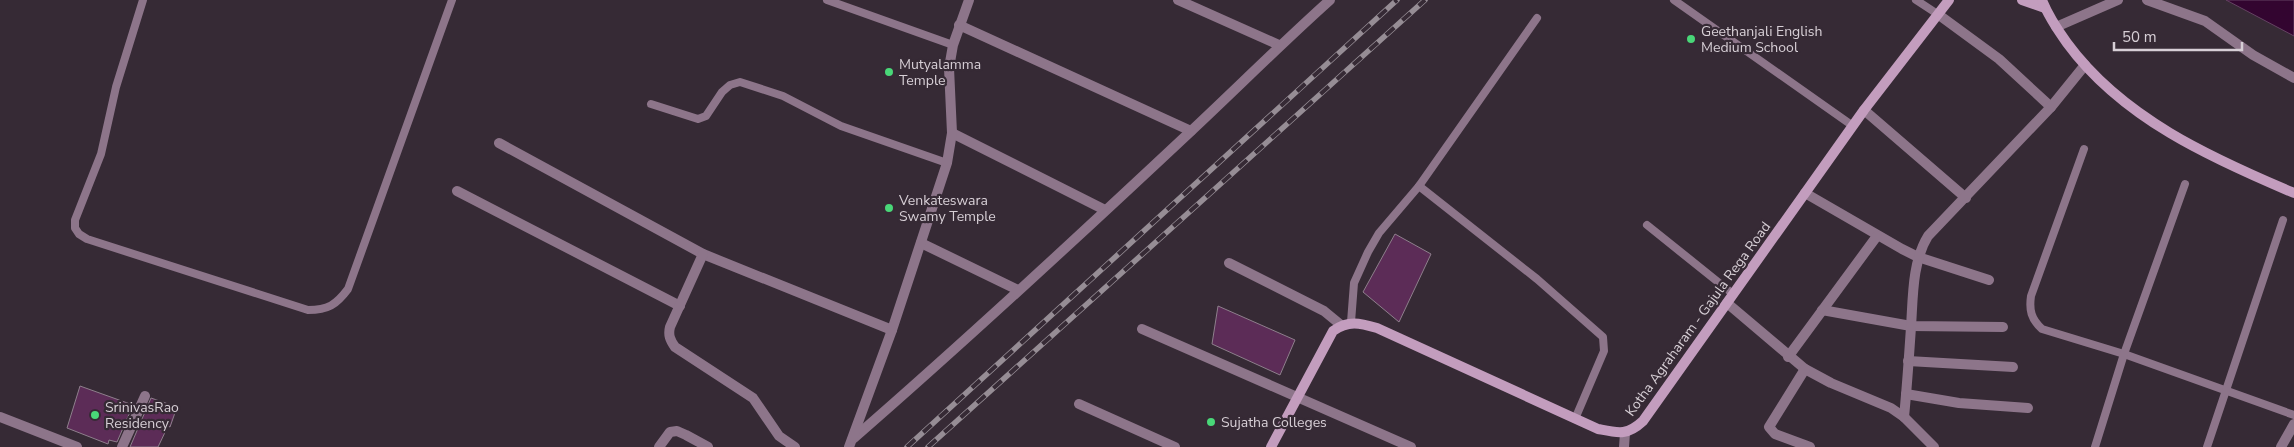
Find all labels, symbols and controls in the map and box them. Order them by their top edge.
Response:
scale bar [2114,20,2242,52]
place label: Geethanjali English Medium School [1701,22,1822,57]
text: 50 m [2122,27,2157,47]
marker: Geethanjali English Medium School [1685,33,1697,45]
place label: Mutyalamma Temple [899,55,981,90]
marker: Mutyalamma Temple [883,66,895,78]
place label: Venkateswara Swamy Temple [898,191,996,226]
marker: Venkateswara Swamy Temple [883,202,895,214]
street label: Kotha Agraharam - Gajula Rega Road [1621,218,1775,420]
place label: SrinivasRao Residency [105,398,179,433]
marker: SrinivasRao Residency [89,409,101,421]
place label: Sujatha Colleges [1221,413,1327,432]
marker: Sujatha Colleges [1205,416,1217,428]

